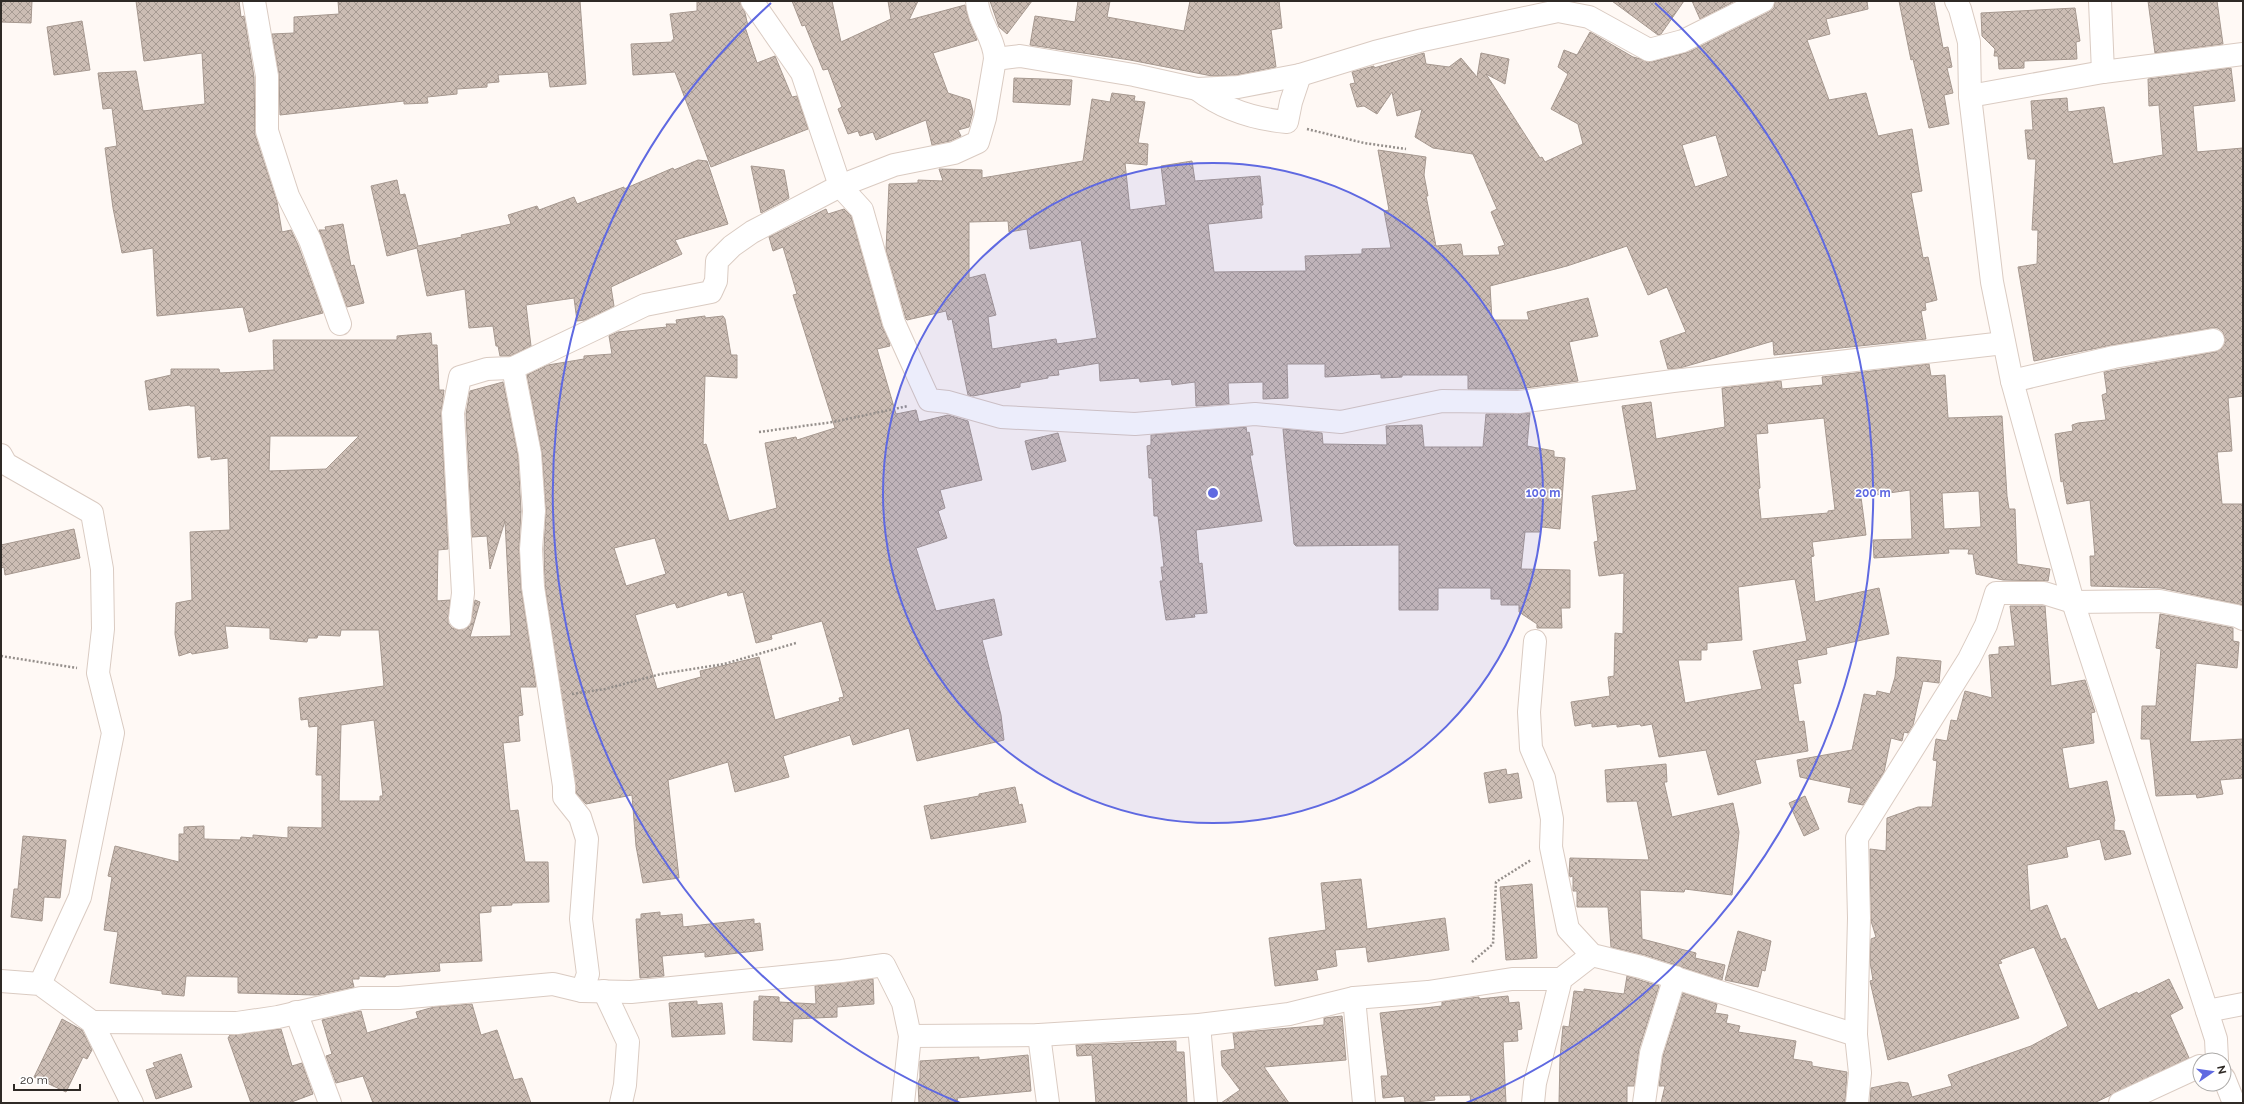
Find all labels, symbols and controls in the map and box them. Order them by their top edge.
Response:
centre of rings [1206,486,1220,500]
text: 100 m [1526,486,1560,500]
text: 200 m [1855,486,1891,500]
north arrow [2192,1052,2232,1092]
text: N [2214,1064,2229,1075]
scale bar [14,1066,80,1092]
text: 20 m [20,1073,48,1087]

